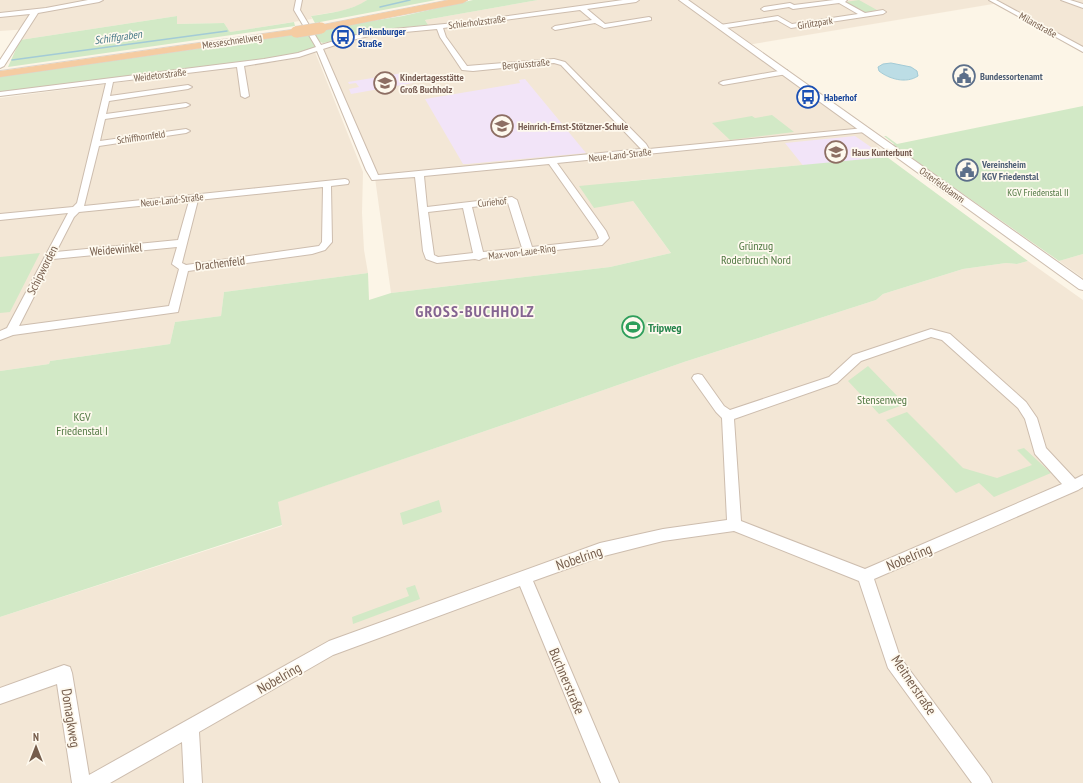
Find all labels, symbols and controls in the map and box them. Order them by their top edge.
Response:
street label: Milanstraße [1017,9,1059,41]
street label: Schierholzstraße [448,12,506,32]
street label: Girlitzpark [796,14,834,32]
bus stop icon: Pinkenburger Straße [330,24,356,50]
place label: Pinkenburger Straße [358,25,406,50]
water label: Schiffgraben [93,27,144,47]
street label: Messeschnellweg [201,30,263,52]
street label: Bergiusstraße [502,55,550,73]
public building icon: Bundessortenamt [951,63,977,89]
street label: Weidetorstraße [133,65,187,85]
school or university icon: Kindertagesstätte Groß Buchholz [372,70,398,96]
place label: Bundessortenamt [980,70,1043,83]
place label: Kindertagesstätte Groß Buchholz [400,71,464,96]
bus stop icon: Haberhof [795,84,821,110]
place label: Haberhof [824,91,858,104]
school or university icon: Heinrich-Ernst-Stötzner-Schule [489,113,515,139]
place label: Heinrich-Ernst-Stötzner-Schule [518,120,628,133]
street label: Schiffhornfeld [116,127,166,147]
school or university icon: Haus Kunterbunt [823,139,849,165]
street label: Neue-Land-Straße [588,145,652,165]
place label: Haus Kunterbunt [852,146,912,159]
public building icon: Vereinsheim KGV Friedenstal [954,157,980,183]
place label: Vereinsheim KGV Friedenstal [981,158,1039,183]
street label: Osterfelddamm [917,164,967,206]
park label: KGV Friedenstal II [1007,186,1069,199]
street label: Neue-Land-Straße [140,190,204,210]
street label: Curiehof [477,194,508,210]
park label: Grünzug Roderbruch Nord [721,238,791,267]
street label: Weidewinkel [89,239,143,259]
street label: Max-von-Laue-Ring [488,241,556,263]
street label: Schipworden [23,243,61,297]
street label: Drachenfeld [194,253,246,273]
district label: GROSS-BUCHHOLZ [415,301,535,321]
sports icon: Tripweg [620,314,646,340]
place label: Tripweg [648,320,682,335]
park label: Stensenweg [857,392,907,407]
park label: KGV Friedenstal I [56,409,108,438]
street label: Nobelring [883,539,935,575]
street label: Nobelring [553,542,605,574]
street label: Buchnerstraße [545,645,589,717]
street label: Meitnerstraße [888,652,941,718]
street label: Nobelring [254,658,304,698]
street label: Domagkweg [57,687,85,749]
north arrow [16,727,56,767]
text: N [33,730,39,744]

